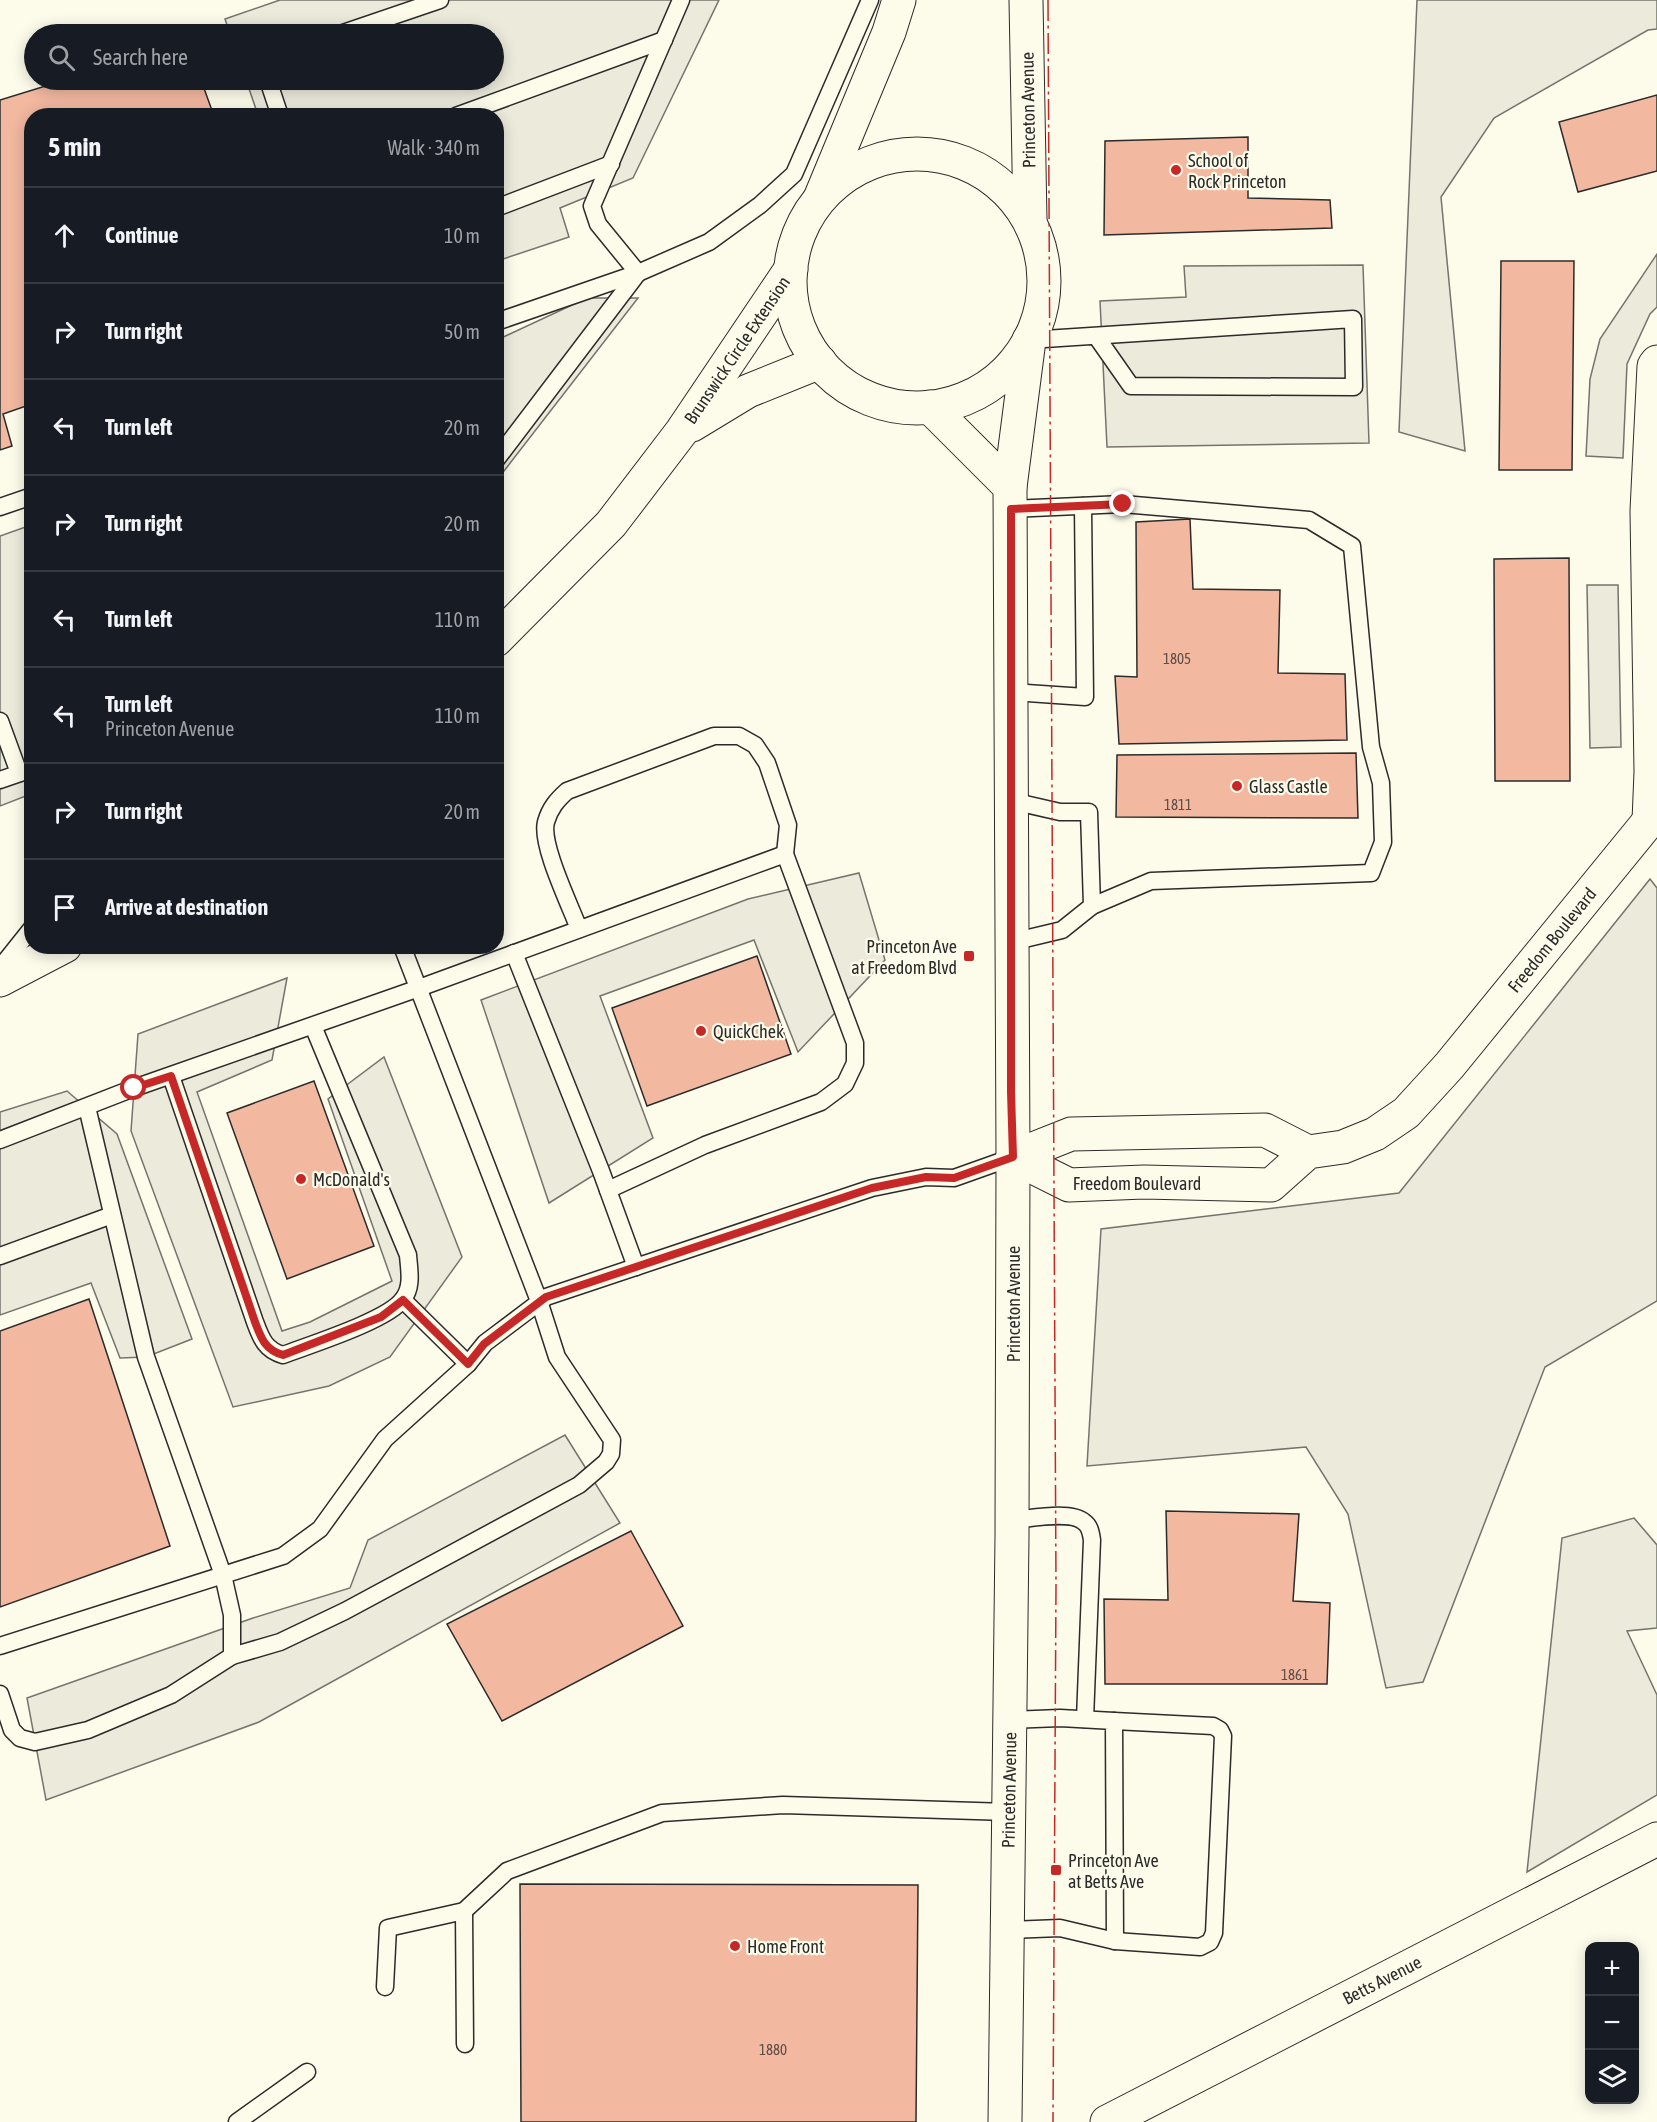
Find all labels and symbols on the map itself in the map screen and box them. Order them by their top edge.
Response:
street label: Princeton Avenue [1016,52,1040,168]
place label: School of Rock Princeton [1188,150,1287,192]
marker: School of Rock Princeton [1169,163,1183,177]
street label: Brunswick Circle Extension [680,272,794,428]
route end [1109,490,1135,516]
house number: 1805 [1163,650,1191,667]
place label: Glass Castle [1249,776,1328,797]
marker: Glass Castle [1230,779,1244,793]
house number: 1811 [1164,796,1192,813]
street label: Freedom Boulevard [1503,883,1601,997]
place label: Princeton Ave at Freedom Blvd [851,936,957,978]
marker: Princeton Ave at Freedom Blvd [962,949,976,963]
place label: QuickChek [713,1021,784,1042]
marker: QuickChek [694,1024,708,1038]
route start [120,1074,146,1100]
place label: McDonald's [313,1169,390,1190]
marker: McDonald's [294,1172,308,1186]
street label: Freedom Boulevard [1073,1173,1201,1194]
street label: Princeton Avenue [1003,1246,1024,1362]
house number: 1861 [1281,1666,1309,1683]
street label: Princeton Avenue [997,1732,1021,1848]
place label: Princeton Ave at Betts Ave [1068,1850,1159,1892]
marker: Princeton Ave at Betts Ave [1049,1863,1063,1877]
place label: Home Front [747,1936,824,1957]
marker: Home Front [728,1939,742,1953]
street label: Betts Avenue [1339,1951,1425,2009]
house number: 1880 [759,2041,787,2058]

